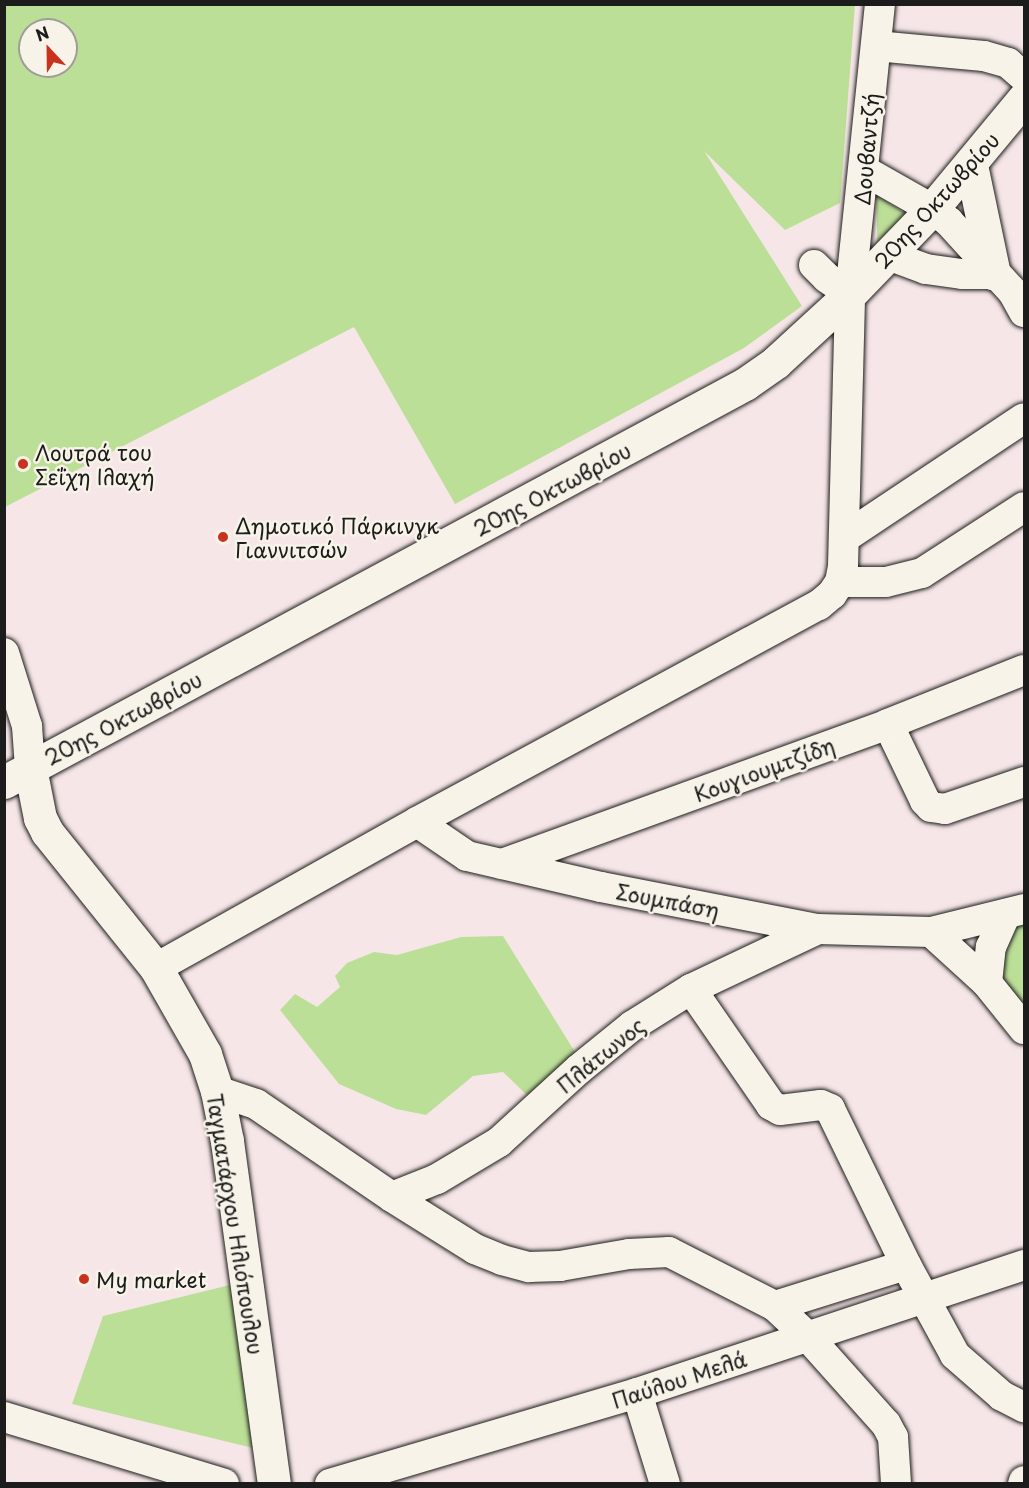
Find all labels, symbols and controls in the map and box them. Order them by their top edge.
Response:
north arrow [18,18,78,78]
text: N [32,20,52,47]
street label: Δουβαντζή [849,92,883,206]
street label: 20ης Οκτωβρίου [868,126,1004,274]
street label: 20ης Οκτωβρίου [469,437,635,541]
place label: Λουτρά του Σεΐχη Ιλαχή [35,439,156,489]
marker: Λουτρά του Σεΐχη Ιλαχή [16,457,30,471]
place label: Δημοτικό Πάρκινγκ Γιαννιτσών [235,512,440,562]
marker: Δημοτικό Πάρκινγκ Γιαννιτσών [216,530,230,544]
street label: 20ης Οκτωβρίου [40,666,206,770]
street label: Κουγιουμτζίδη [690,732,838,806]
street label: Σουμπάση [614,878,722,922]
street label: Πλάτωνος [551,1012,649,1098]
street label: Ταγματάρχου Ηλιόπουλου [203,1092,269,1356]
place label: My market [96,1266,208,1292]
marker: My market [77,1272,91,1286]
street label: Παύλου Μελά [608,1345,750,1413]

